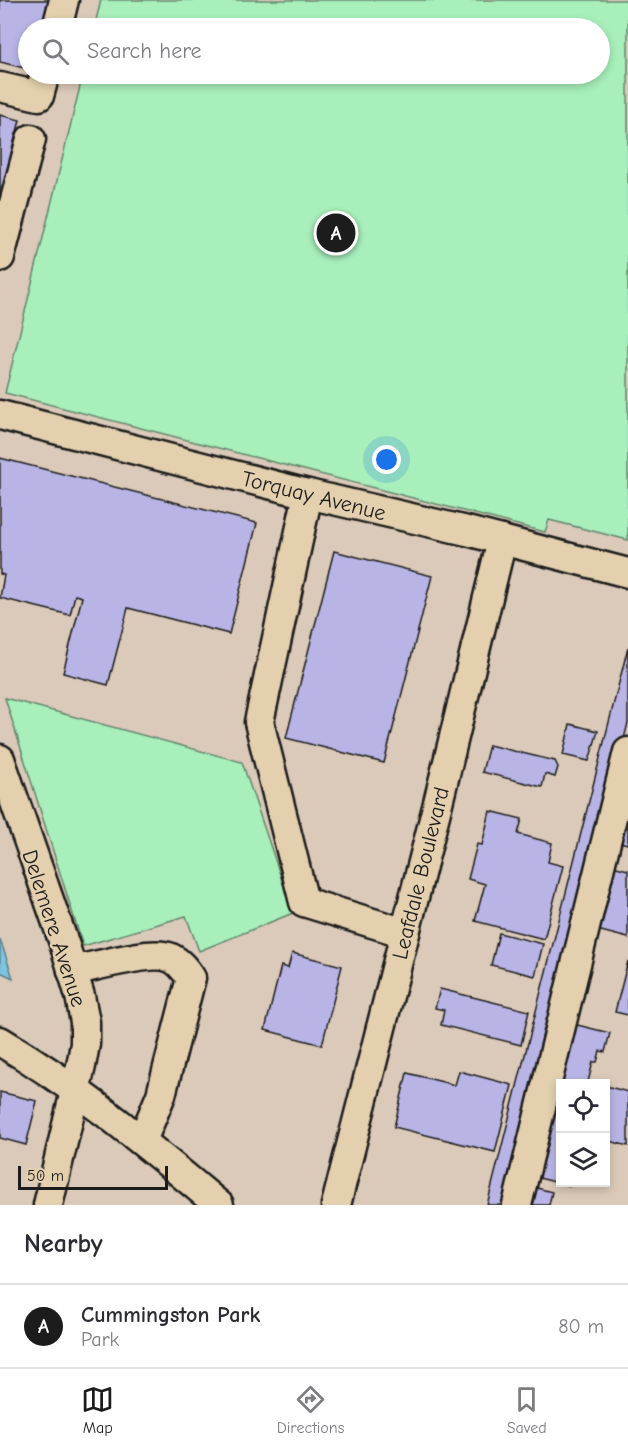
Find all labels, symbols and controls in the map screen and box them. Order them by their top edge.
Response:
search box [18,18,610,84]
icon: search [39,35,72,68]
text: Search here [87,38,202,64]
pin: A [316,210,356,256]
your location [372,445,401,474]
street label: Torquay Avenue [239,466,388,526]
street label: Leafdale Boulevard [387,784,455,962]
street label: Delemere Avenue [16,846,92,1010]
map controls [556,1079,610,1187]
button: locate [556,1079,610,1133]
button: layers [556,1133,610,1187]
scale bar [18,1163,168,1190]
text: 50 m [27,1167,64,1185]
text: Nearby [24,1229,103,1259]
text: Cummingston Park [81,1302,260,1328]
text: A [38,1315,49,1338]
text: 80 m [558,1315,604,1338]
text: Park [81,1328,119,1351]
tab: Map [81,1383,114,1437]
tab: Directions [277,1383,344,1437]
tab: Saved [507,1383,547,1437]

